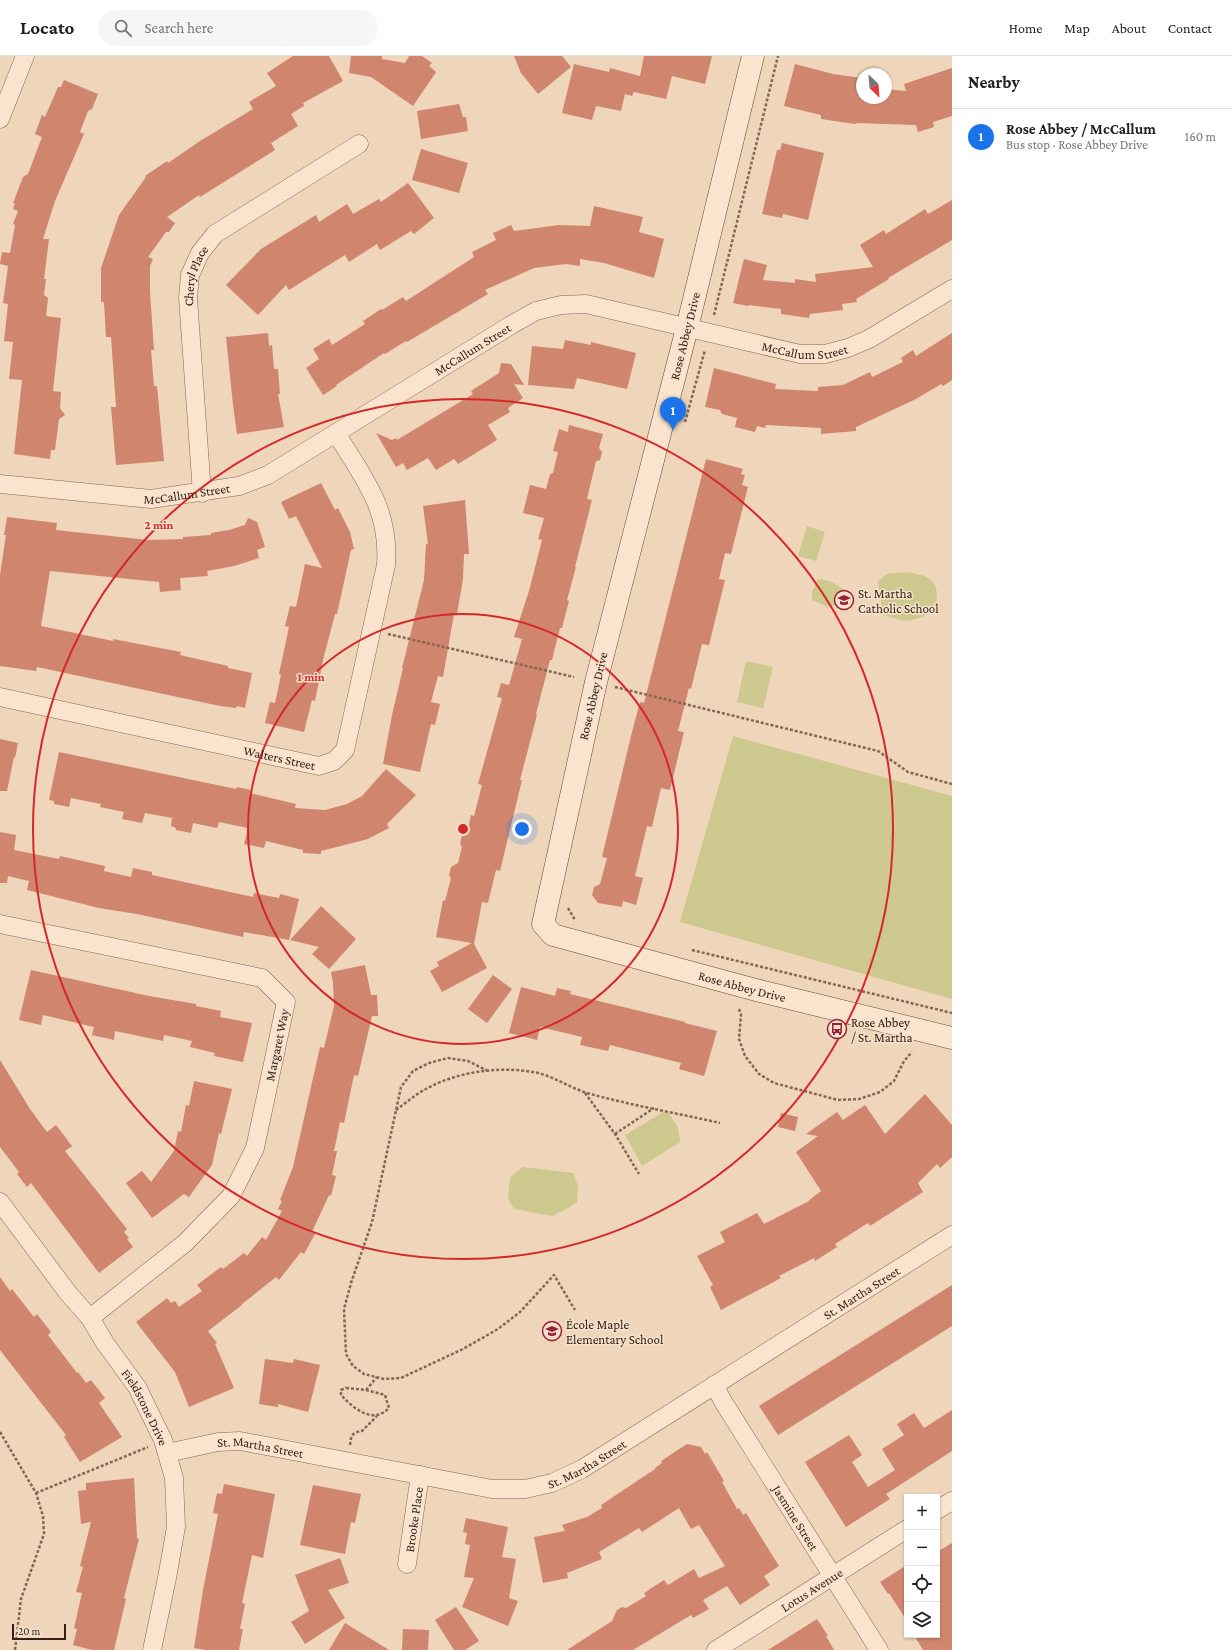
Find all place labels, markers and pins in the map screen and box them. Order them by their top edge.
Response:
pin: 1 [660,397,686,430]
place label: St. Martha Catholic School [858,586,939,616]
school or university icon: St. Martha Catholic School [833,589,855,611]
centre of rings [456,822,470,836]
place label: Rose Abbey / St. Martha [851,1015,913,1045]
bus stop icon: Rose Abbey / St. Martha [826,1018,848,1040]
place label: École Maple Elementary School [566,1317,664,1347]
school or university icon: École Maple Elementary School [541,1320,563,1342]

